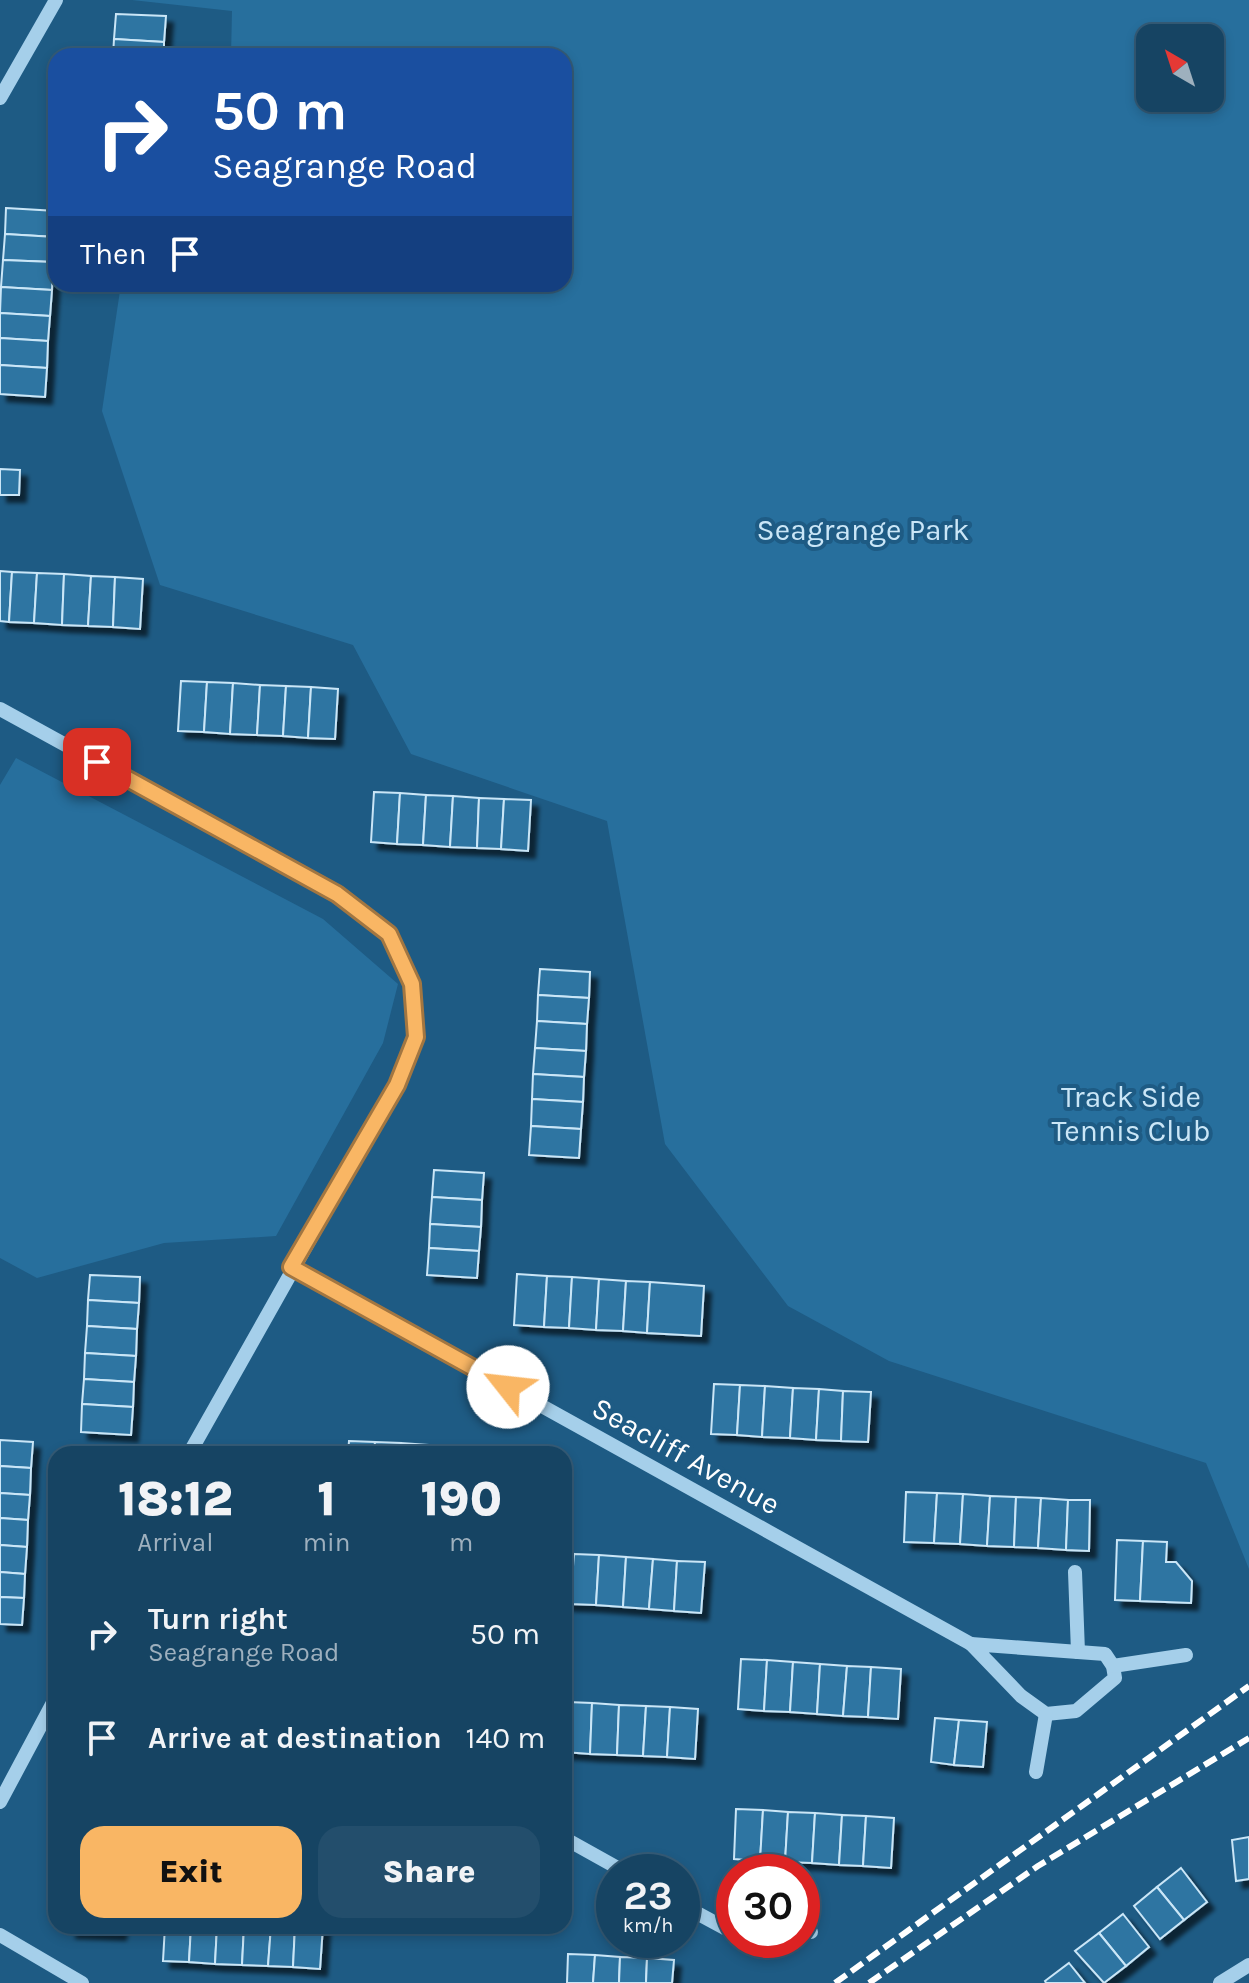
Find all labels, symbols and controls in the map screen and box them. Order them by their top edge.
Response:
north arrow [1136,24,1224,112]
map controls [1136,24,1224,112]
text: 50 m [212,78,347,143]
icon: right [80,80,184,184]
text: Seagrange Road [212,145,477,187]
icon: arrive [163,232,207,276]
text: Then [80,236,147,272]
park label: Seagrange Park [757,512,969,548]
pin [63,728,131,796]
icon: arrive [75,740,119,784]
park label: Track Side Tennis Club [1052,1079,1210,1149]
position arrow [466,1345,550,1429]
street label: Seacliff Avenue [586,1390,786,1522]
text: 18:12 [118,1471,233,1527]
text: 1 [317,1471,336,1527]
text: 190 [420,1471,502,1527]
text: Arrival [137,1527,213,1558]
text: min [303,1527,350,1558]
text: m [449,1527,473,1558]
text: Turn right [148,1601,288,1637]
icon: right [80,1612,124,1656]
text: 50 m [470,1616,540,1652]
text: Seagrange Road [148,1637,340,1668]
icon: arrive [80,1716,124,1760]
text: Arrive at destination [148,1720,442,1756]
text: 140 m [466,1720,545,1756]
button: Exit [80,1826,302,1918]
button: Share [318,1826,540,1918]
speed limit sign: 30 [716,1854,820,1958]
text: 23 [623,1872,673,1919]
text: km/h [623,1914,673,1937]

